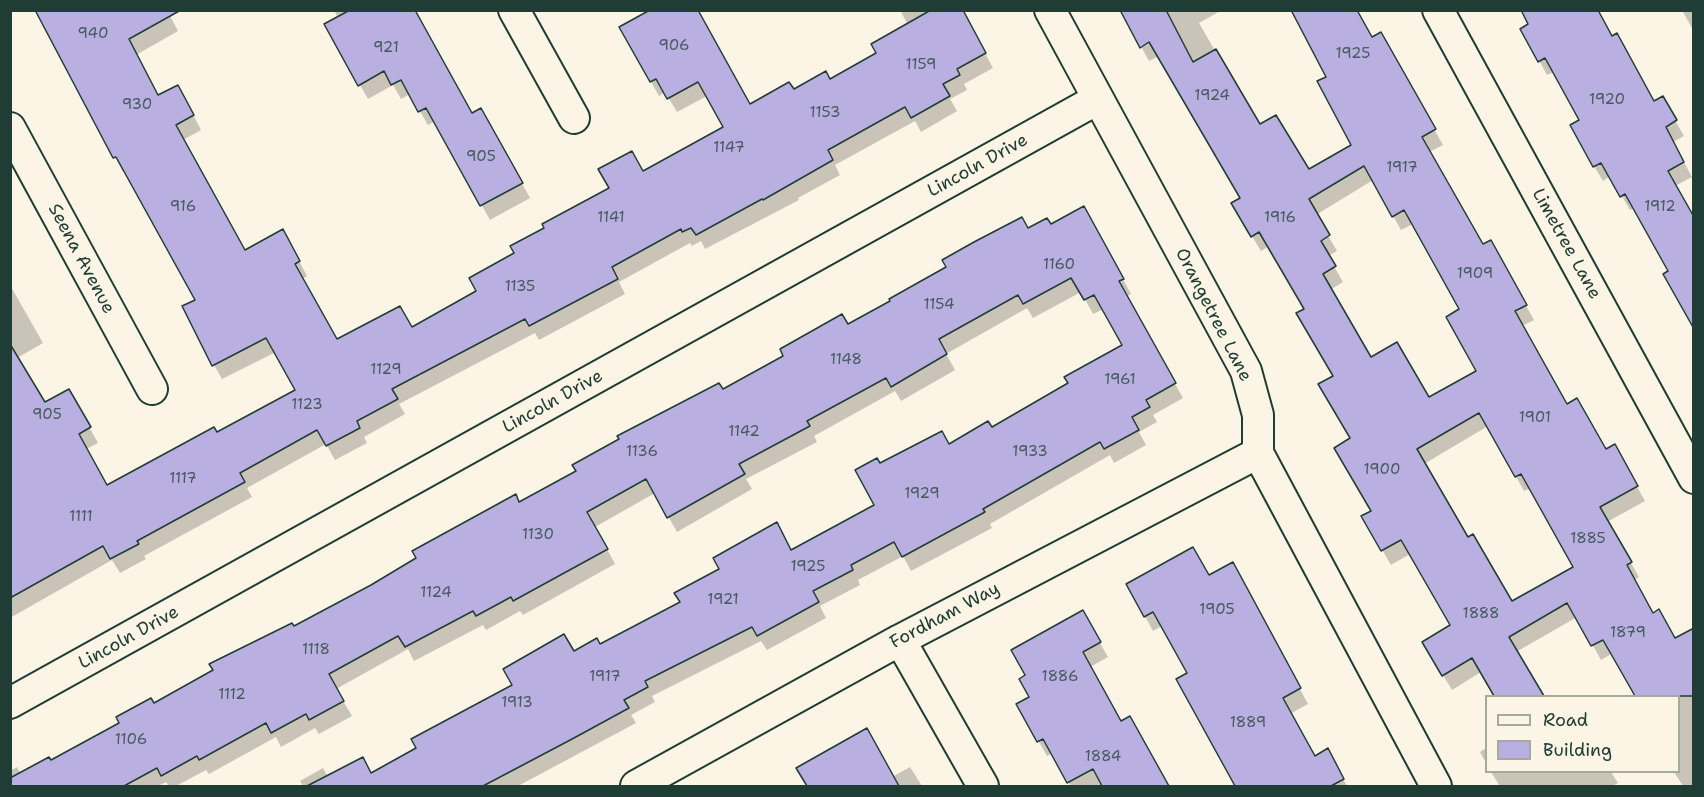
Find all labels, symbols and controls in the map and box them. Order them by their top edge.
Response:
house number: 940 [78,25,108,43]
house number: 906 [659,37,689,55]
house number: 921 [373,39,399,57]
house number: 1925 [1336,45,1370,63]
house number: 1159 [906,56,936,74]
house number: 1924 [1194,87,1230,105]
house number: 1920 [1589,91,1625,109]
house number: 930 [122,96,152,114]
house number: 1153 [810,104,840,122]
street label: Lincoln Drive [924,130,1032,202]
house number: 1147 [713,139,745,157]
house number: 905 [466,148,496,166]
house number: 1917 [1386,159,1418,177]
street label: Limetree Lane [1527,185,1605,303]
house number: 916 [170,198,196,216]
house number: 1912 [1644,198,1676,216]
street label: Seena Avenue [43,200,119,318]
house number: 1141 [597,209,625,227]
house number: 1916 [1264,209,1296,227]
street label: Orangetree Lane [1170,245,1256,385]
house number: 1160 [1043,256,1075,274]
house number: 1909 [1457,265,1493,283]
house number: 1135 [505,278,535,296]
house number: 1154 [923,296,955,314]
house number: 1148 [830,351,862,369]
house number: 1129 [370,361,402,379]
street label: Lincoln Drive [499,366,607,438]
house number: 1961 [1104,371,1136,389]
house number: 1123 [291,396,323,414]
house number: 905 [32,406,62,424]
house number: 1901 [1519,409,1551,427]
house number: 1142 [728,423,760,441]
house number: 1136 [626,443,658,461]
house number: 1933 [1012,443,1048,461]
house number: 1900 [1364,461,1400,479]
house number: 1117 [169,470,197,488]
house number: 1929 [904,485,940,503]
house number: 1111 [69,508,93,526]
house number: 1130 [522,526,554,544]
house number: 1885 [1570,530,1606,548]
house number: 1925 [791,558,825,576]
street label: Fordham Way [887,578,1003,654]
house number: 1124 [420,584,452,602]
house number: 1921 [707,591,739,609]
house number: 1905 [1199,601,1235,619]
street label: Lincoln Drive [75,602,183,674]
house number: 1888 [1463,605,1499,623]
house number: 1879 [1610,624,1646,642]
house number: 1118 [302,641,330,659]
house number: 1917 [589,668,621,686]
house number: 1886 [1042,668,1078,686]
house number: 1112 [218,686,246,704]
house number: 1913 [501,694,533,712]
legend [1485,695,1680,773]
text: Road [1543,708,1588,732]
house number: 1889 [1230,714,1266,732]
house number: 1106 [115,731,147,749]
text: Building [1543,738,1612,762]
house number: 1884 [1085,748,1121,766]

